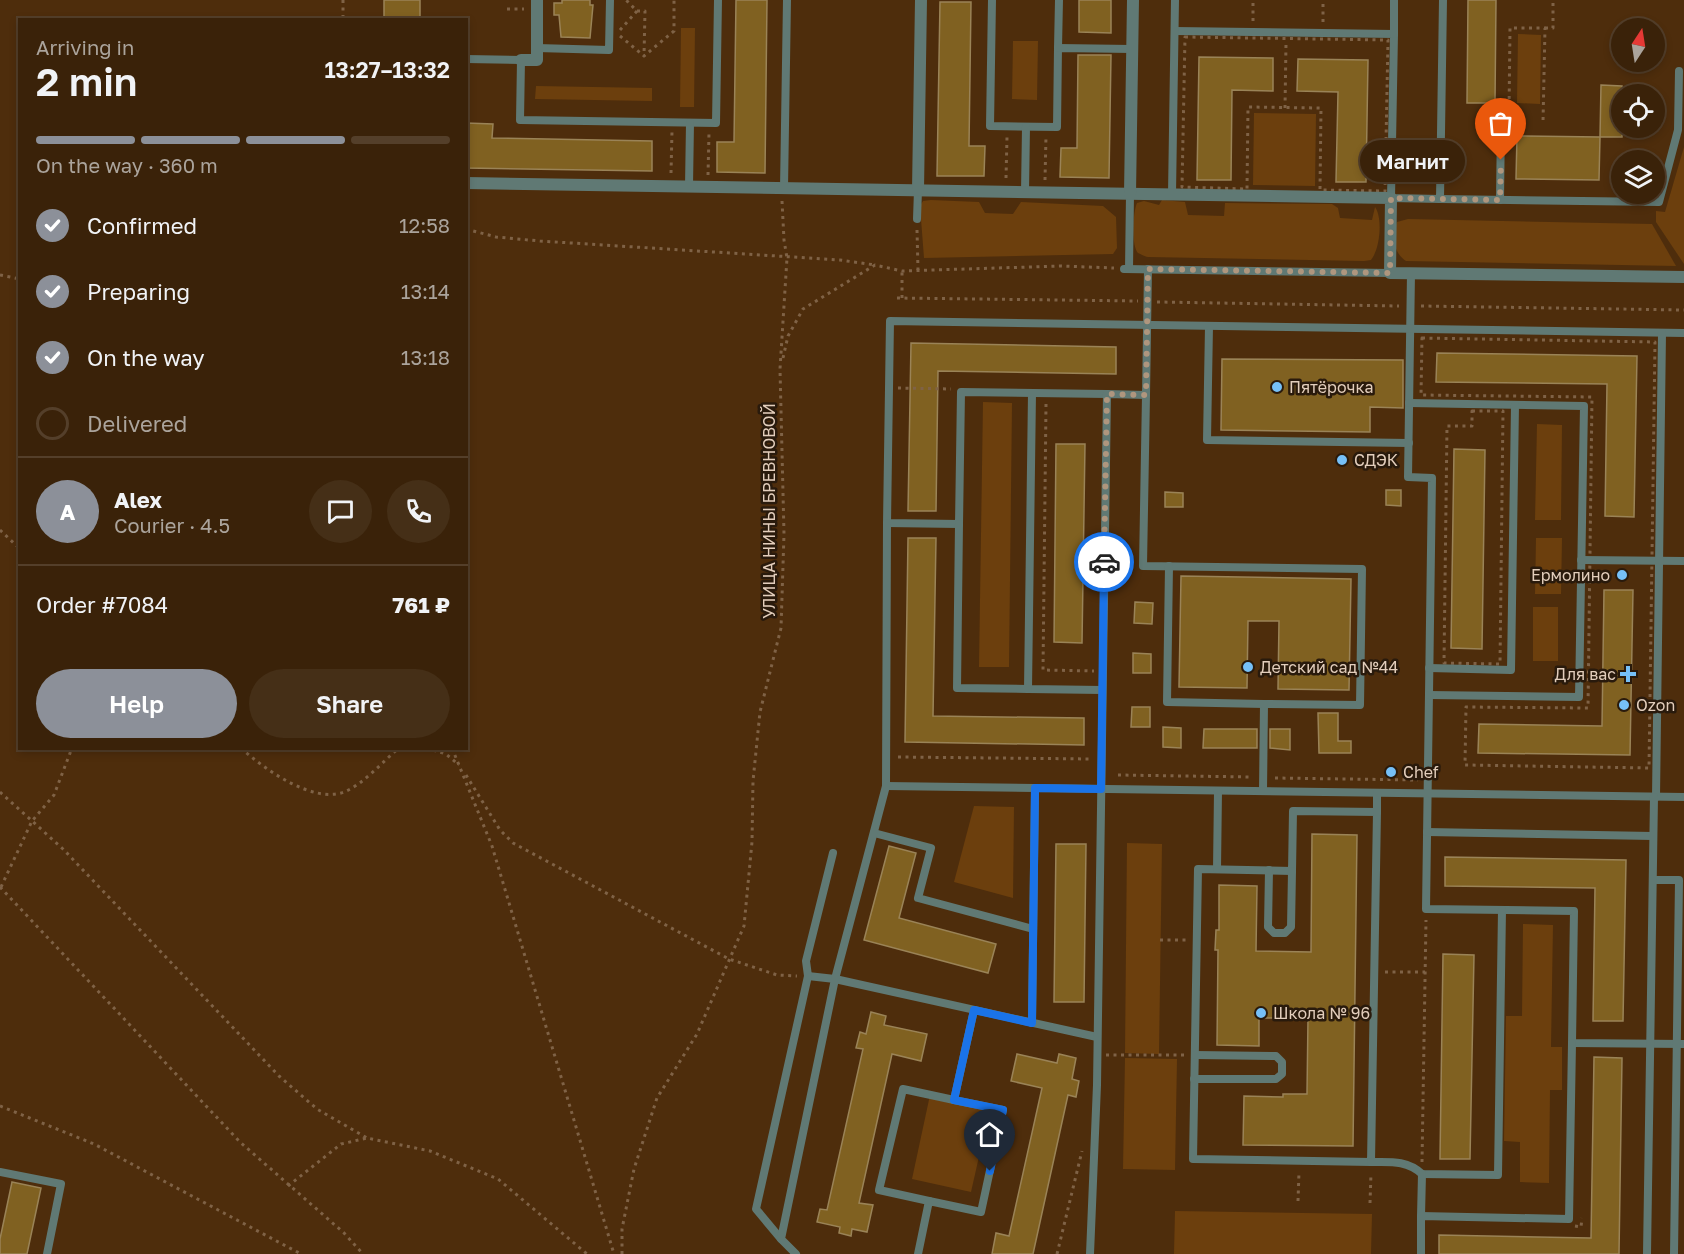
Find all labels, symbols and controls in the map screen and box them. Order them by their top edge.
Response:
north arrow [1611,18,1665,72]
map controls [1611,18,1665,204]
text: Arriving in [36,35,134,59]
text: 13:27–13:32 [324,56,450,83]
text: 2 min [36,58,137,105]
button: locate [1611,84,1665,138]
pin [1475,98,1526,160]
icon: bag [1484,107,1517,140]
callout: Магнит [1360,139,1465,181]
text: Магнит [1376,149,1449,173]
button: layers [1611,150,1665,204]
text: On the way · 360 m [36,153,218,177]
icon: check [36,209,69,242]
text: Confirmed [87,212,197,239]
text: 12:58 [399,213,450,237]
icon: check [36,275,69,308]
text: Preparing [87,278,190,305]
text: 13:14 [401,279,450,303]
icon: check [36,341,69,374]
text: On the way [87,344,205,371]
text: 13:18 [401,345,450,369]
place label: Пятёрочка [1289,377,1373,397]
marker: Пятёрочка [1270,380,1284,394]
street label: УЛИЦА НИНЫ БРЕВНОВОЙ [759,403,779,619]
text: Delivered [87,410,187,437]
place label: СДЭК [1354,450,1398,470]
marker: СДЭК [1335,453,1349,467]
button: chat [309,480,372,543]
button: phone [387,480,450,543]
text: Alex [114,486,162,513]
text: A [60,498,75,525]
text: Courier · 4.5 [114,513,230,537]
courier [1074,532,1134,592]
icon: car [1088,546,1121,579]
place label: Ермолино [1531,565,1610,585]
marker: Ермолино [1615,568,1629,582]
text: Order #7084 [36,591,168,618]
text: 761 ₽ [392,591,450,618]
place label: Детский сад №44 [1260,657,1398,677]
marker: Детский сад №44 [1241,660,1255,674]
place label: Для вас [1554,664,1616,684]
marker: Для вас [1621,667,1635,681]
button: Help [36,669,237,738]
button: Share [249,669,450,738]
place label: Ozon [1636,695,1675,715]
marker: Ozon [1617,698,1631,712]
place label: Chef [1403,762,1439,782]
marker: Chef [1384,765,1398,779]
place label: Школа № 96 [1273,1003,1370,1023]
marker: Школа № 96 [1254,1006,1268,1020]
pin [964,1109,1015,1171]
icon: home [973,1118,1006,1151]

